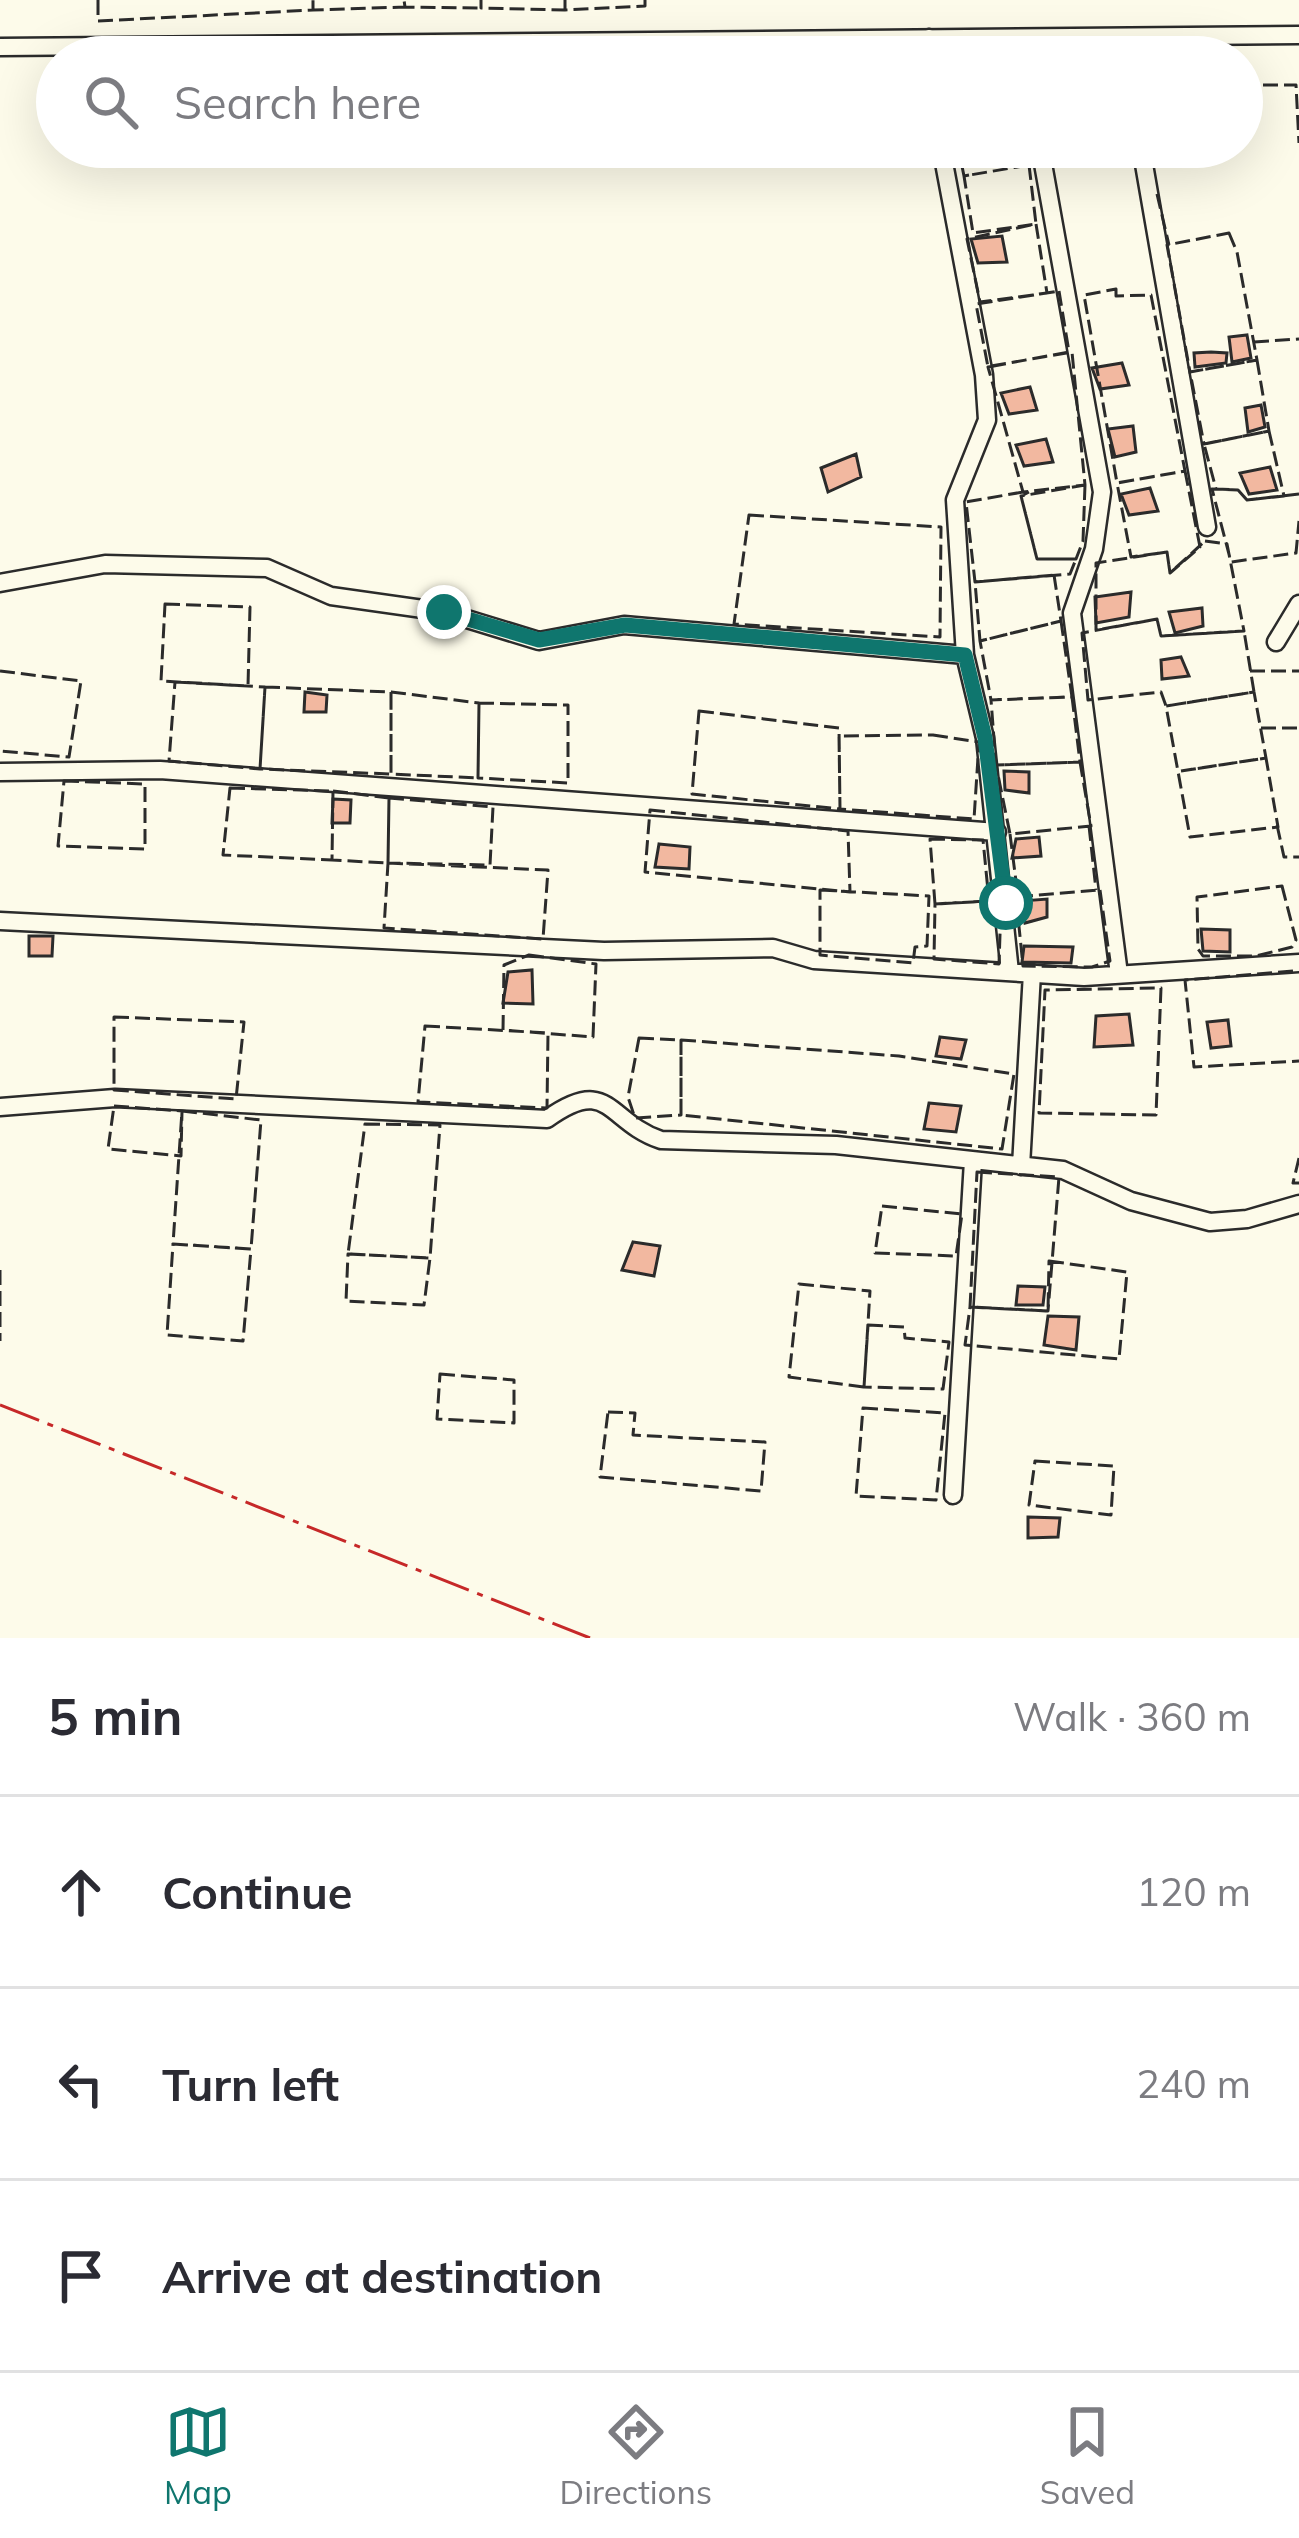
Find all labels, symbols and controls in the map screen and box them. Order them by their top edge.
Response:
search box [36,36,1263,168]
icon: search [78,69,144,135]
text: Search here [174,74,421,130]
route end [417,585,471,639]
route start [979,876,1033,930]
text: 5 min [48,1684,183,1748]
text: Walk · 360 m [1013,1692,1251,1741]
icon: ahead [48,1859,114,1925]
text: Continue [162,1864,352,1920]
text: 120 m [1136,1867,1251,1916]
icon: left [48,2051,114,2117]
text: Turn left [162,2056,339,2112]
text: 240 m [1136,2059,1251,2108]
icon: arrive [48,2243,114,2309]
text: Arrive at destination [162,2248,602,2304]
tab: Map [164,2399,232,2512]
tab: Directions [560,2399,712,2512]
tab: Saved [1040,2399,1135,2512]

